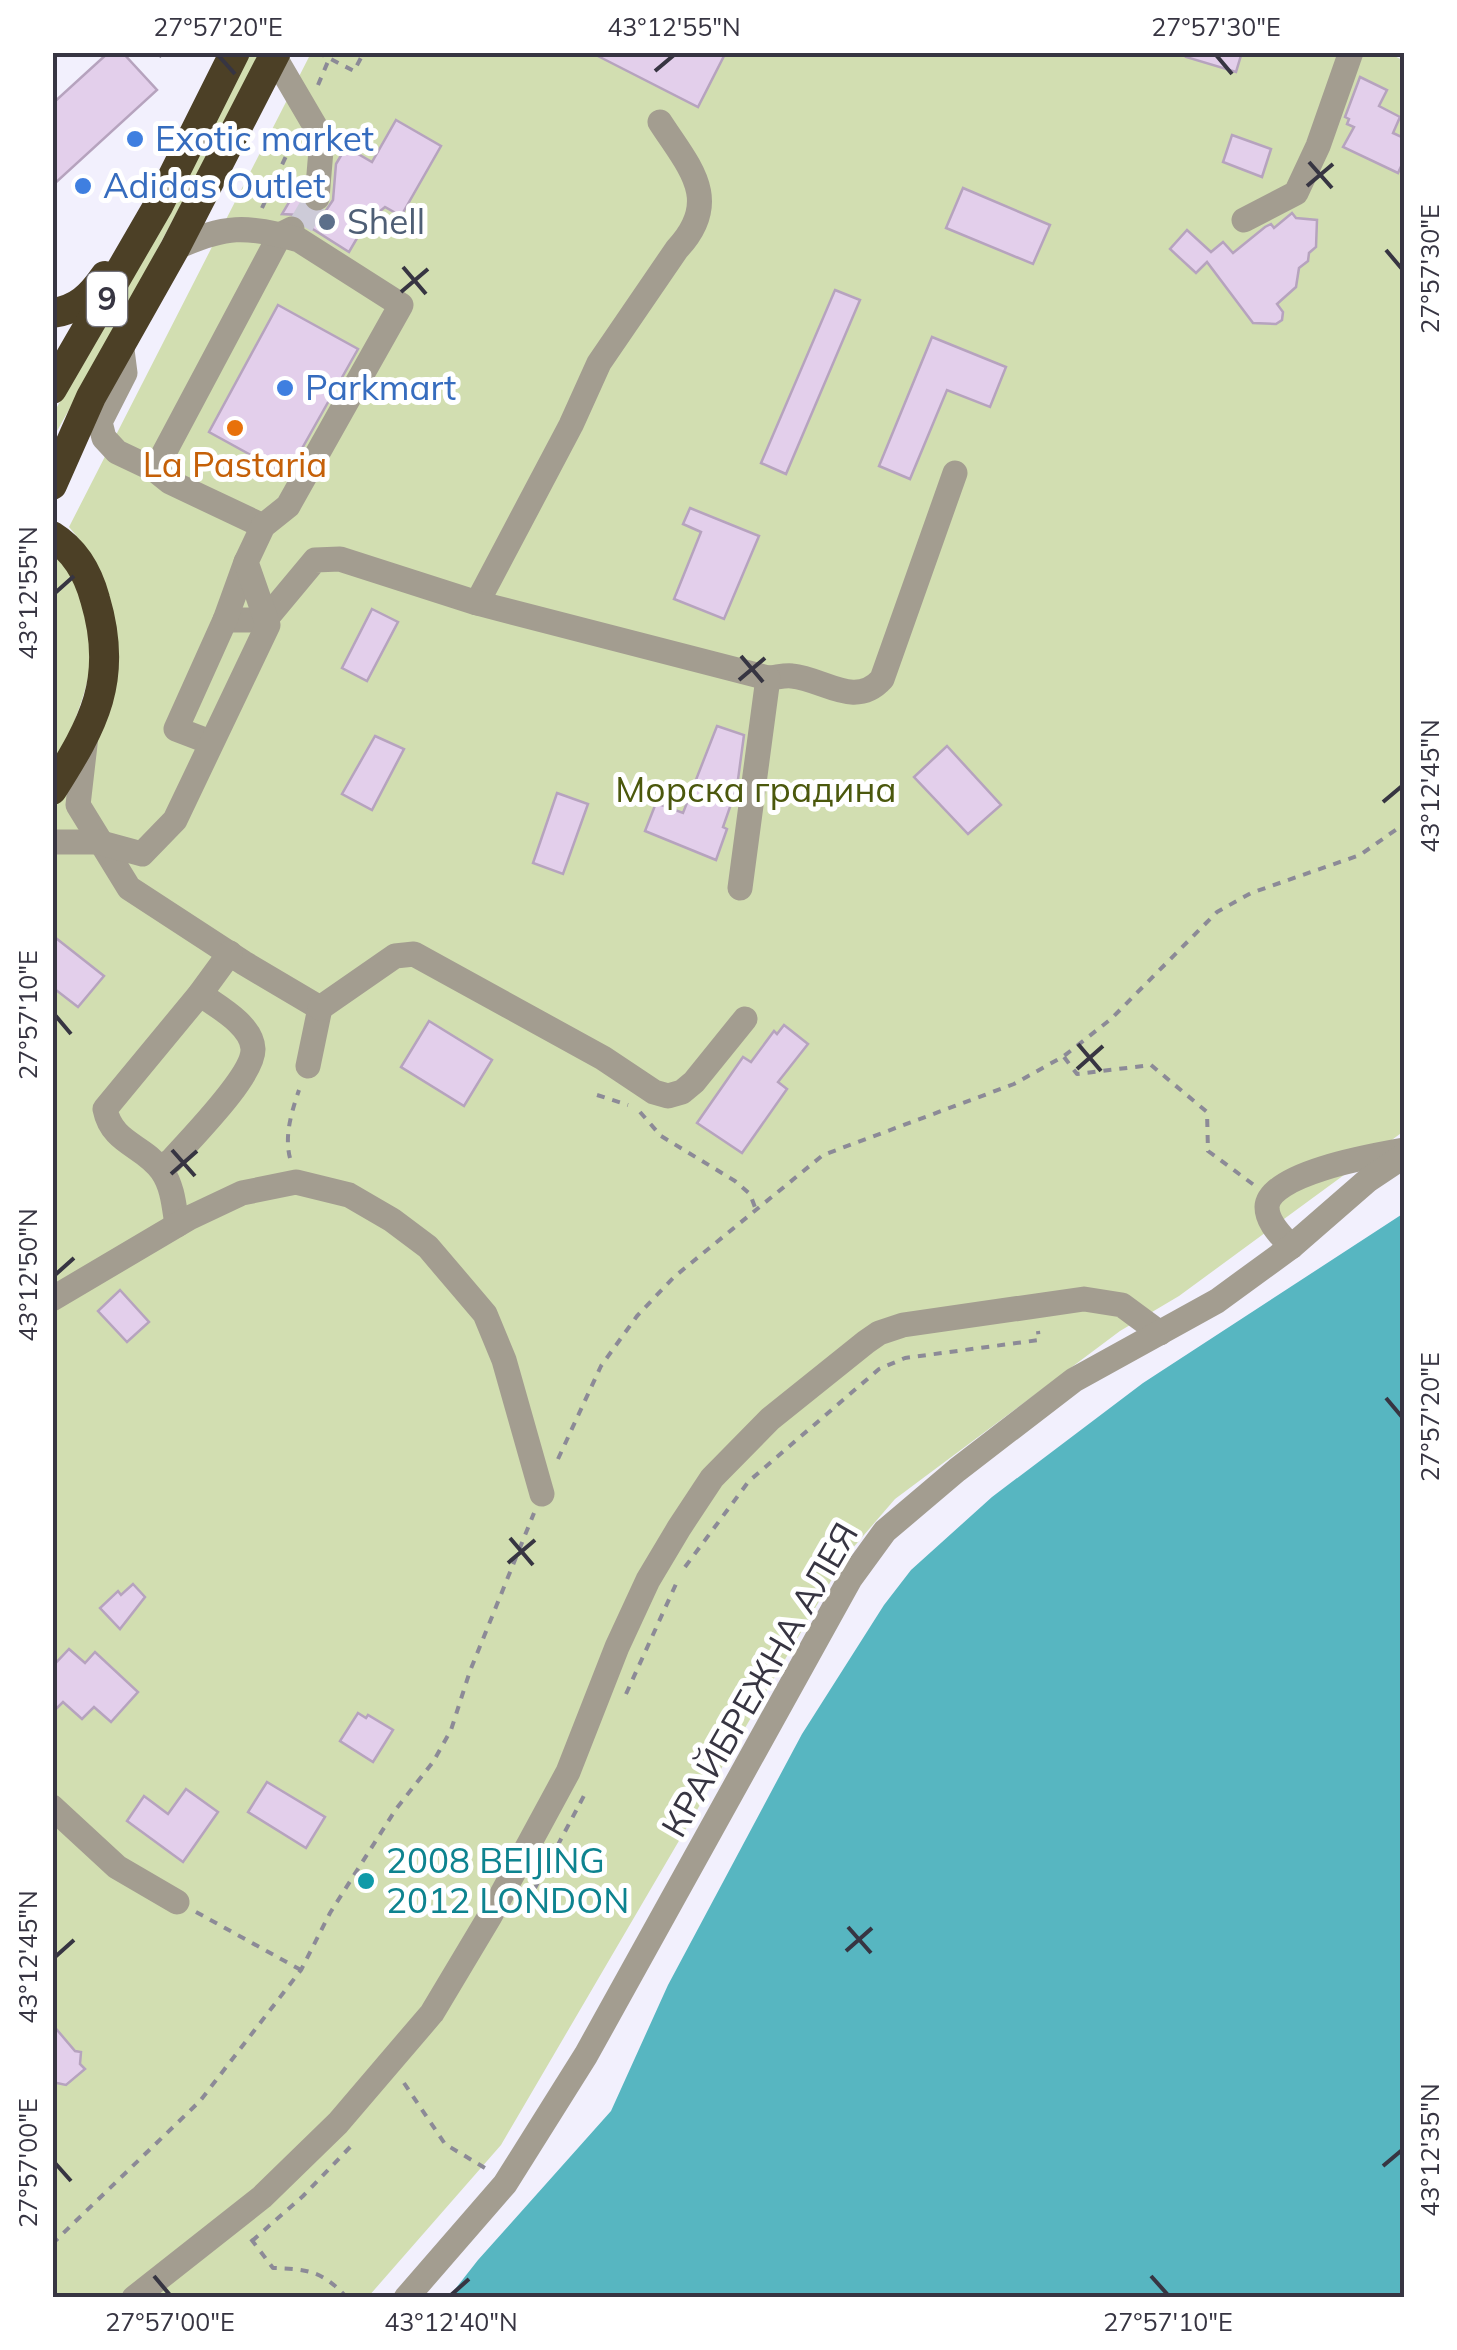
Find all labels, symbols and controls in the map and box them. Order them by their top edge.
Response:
text: 27°57'20"E [153,11,283,42]
text: 43°12'55"N [607,11,741,42]
text: 27°57'30"E [1151,11,1281,42]
place label: Exotic market [155,116,374,160]
marker: Exotic market [124,128,146,150]
place label: Adidas Outlet [103,163,325,207]
marker: Adidas Outlet [72,175,94,197]
place label: Shell [347,199,425,243]
text: 27°57'30"E [1414,204,1445,334]
marker: Shell [316,211,338,233]
road number: 9 [87,272,127,326]
place label: Parkmart [305,365,456,409]
marker: Parkmart [274,377,296,399]
marker: La Pastaria [224,417,246,439]
place label: La Pastaria [143,442,327,486]
text: 43°12'55"N [12,526,43,660]
text: 43°12'45"N [1414,719,1445,853]
park label: Морска градина [615,767,897,811]
text: 27°57'10"E [12,950,43,1080]
text: 43°12'50"N [12,1208,43,1342]
text: 27°57'20"E [1414,1352,1445,1482]
street label: КРАЙБРЕЖНА АЛЕЯ [651,1514,867,1845]
place label: 2008 BEIJING 2012 LONDON [386,1838,629,1922]
marker: 2008 BEIJING 2012 LONDON [355,1870,377,1892]
text: 43°12'45"N [12,1890,43,2024]
text: 43°12'35"N [1414,2083,1445,2217]
text: 27°57'00"E [12,2098,43,2228]
text: 27°57'00"E [105,2306,235,2337]
text: 43°12'40"N [384,2306,518,2337]
text: 27°57'10"E [1103,2306,1233,2337]

